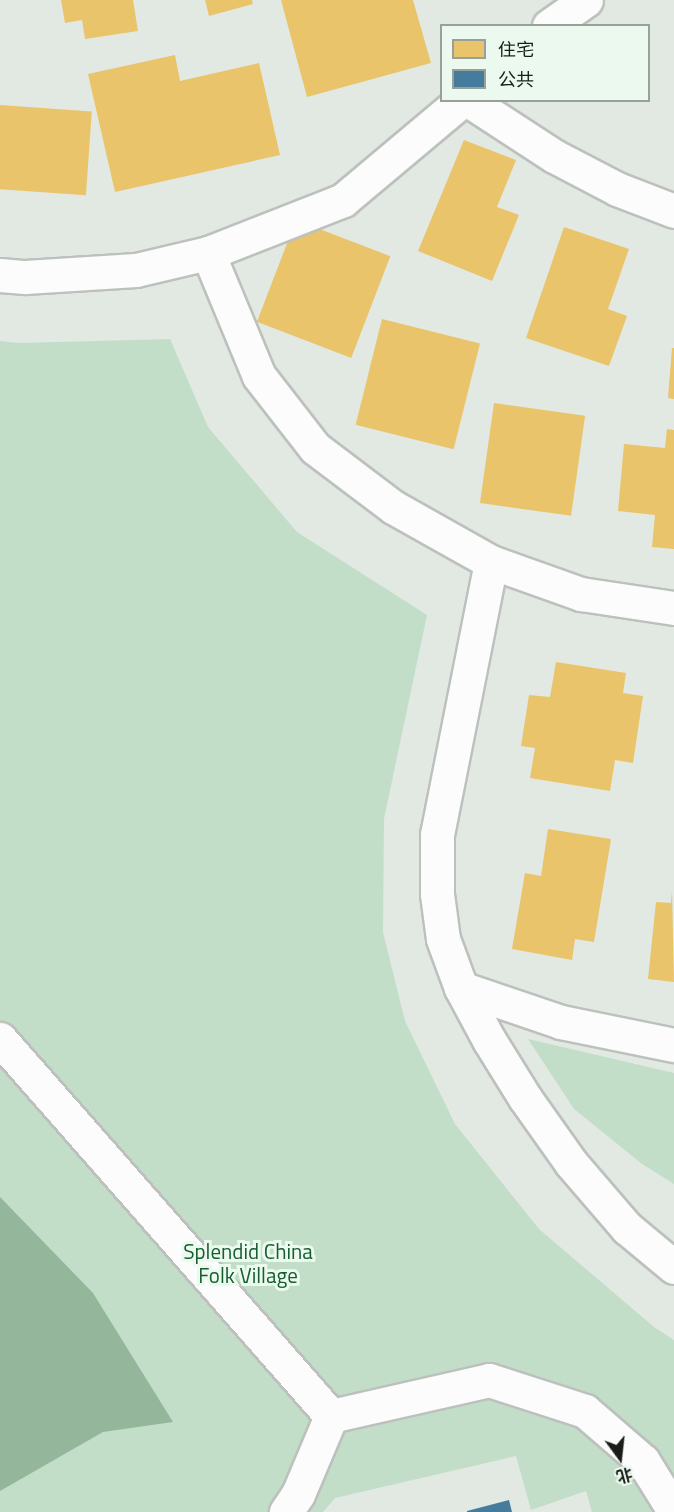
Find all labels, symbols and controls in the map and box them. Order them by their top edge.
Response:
legend [440,24,650,102]
text: 住宅 [498,36,534,63]
text: 公共 [498,66,534,93]
park label: Splendid China Folk Village [183,1238,313,1288]
north arrow [590,1428,650,1488]
text: 北 [614,1462,636,1489]

